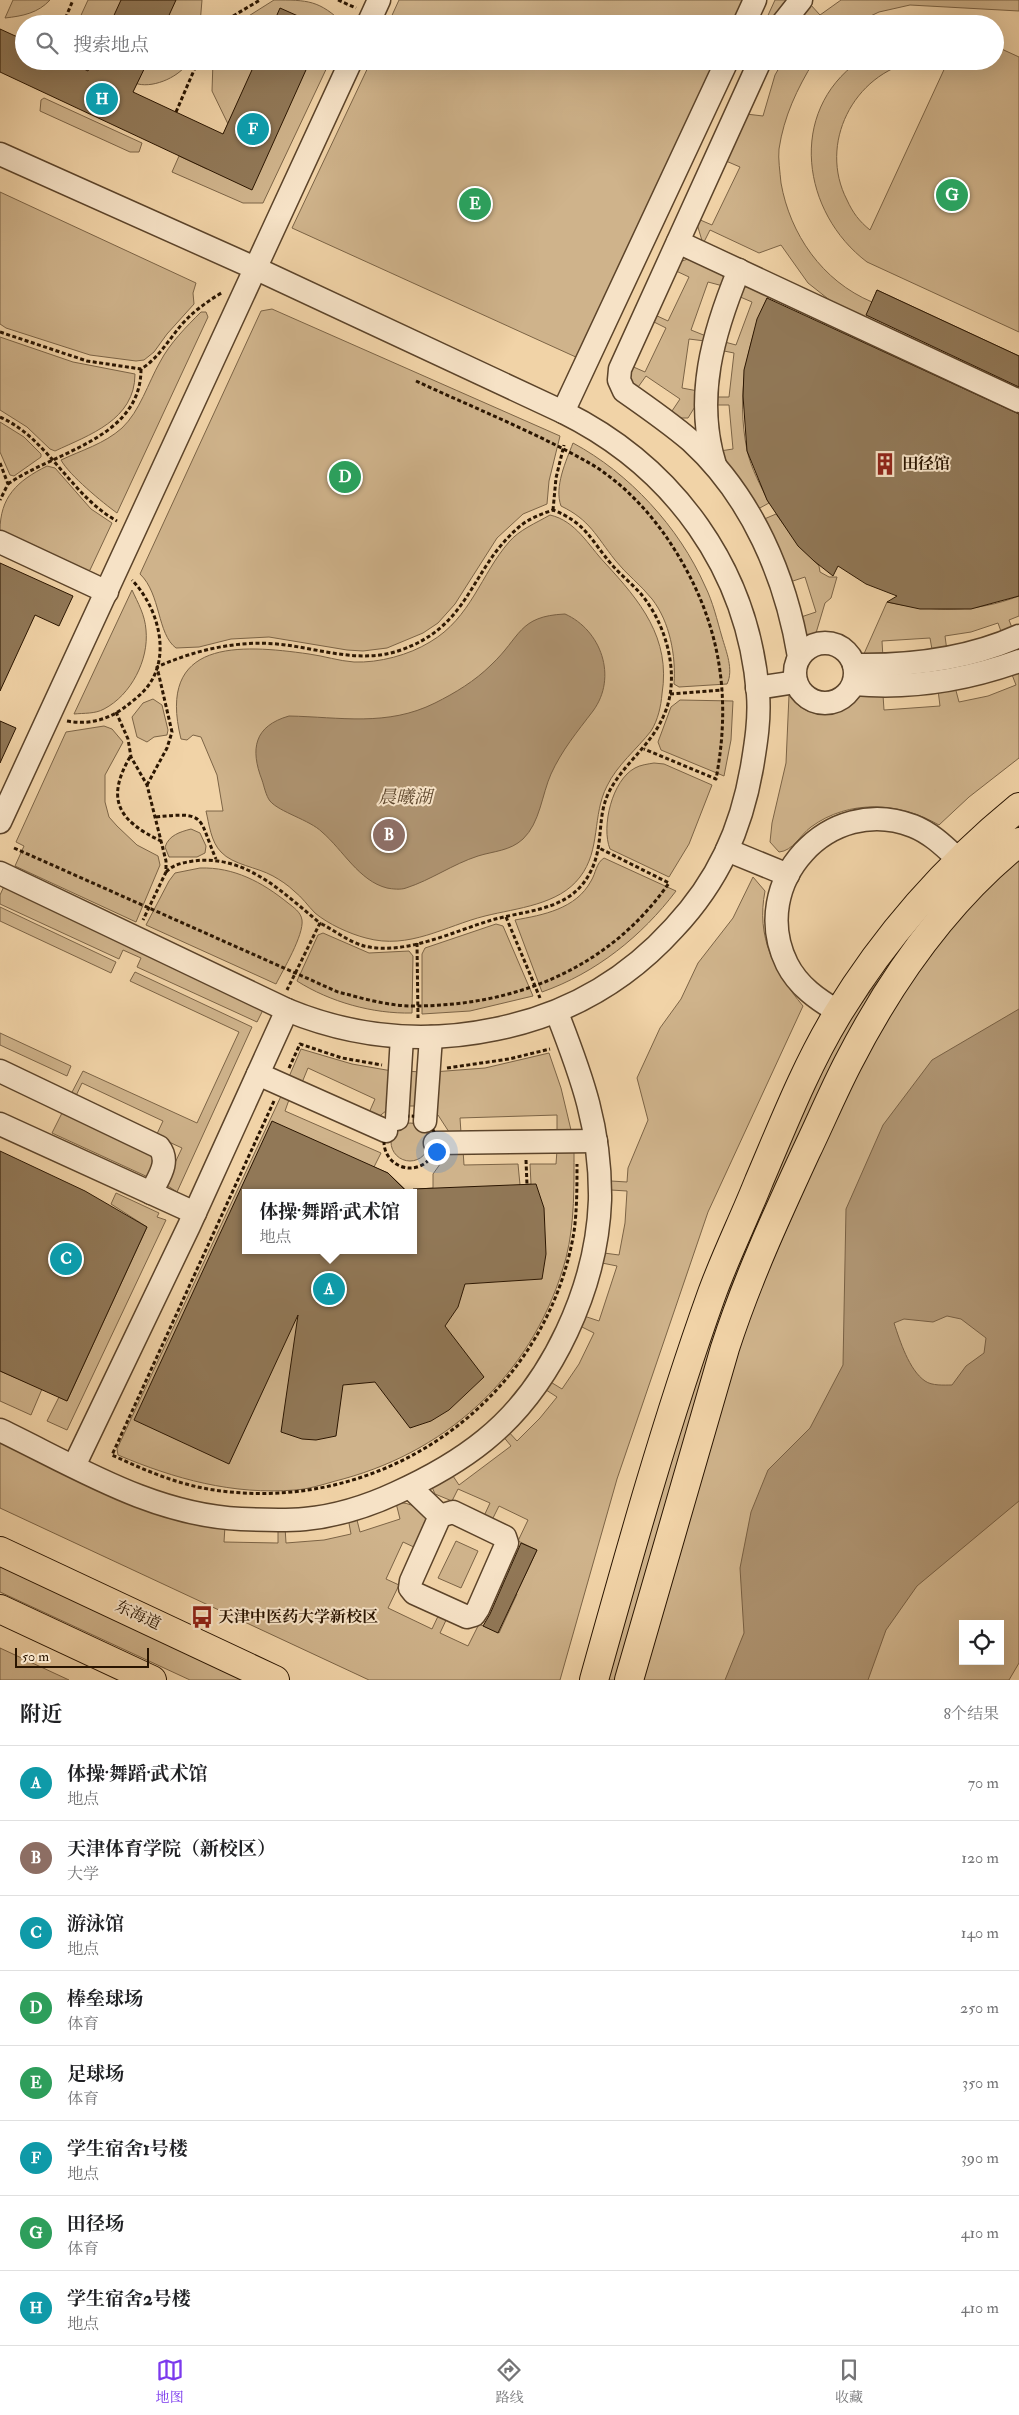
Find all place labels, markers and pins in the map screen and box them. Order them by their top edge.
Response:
pin: H [86,80,118,118]
pin: F [237,110,269,148]
pin: G [936,176,968,214]
pin: E [459,185,491,223]
building icon: 田径馆 [872,451,898,477]
place label: 田径馆 [902,454,950,474]
pin: D [329,458,361,496]
pin: B [373,816,405,854]
pin: C [50,1240,82,1278]
pin: A [313,1270,345,1308]
bus stop icon: 天津中医药大学新校区 [189,1604,215,1630]
place label: 天津中医药大学新校区 [218,1607,378,1627]

